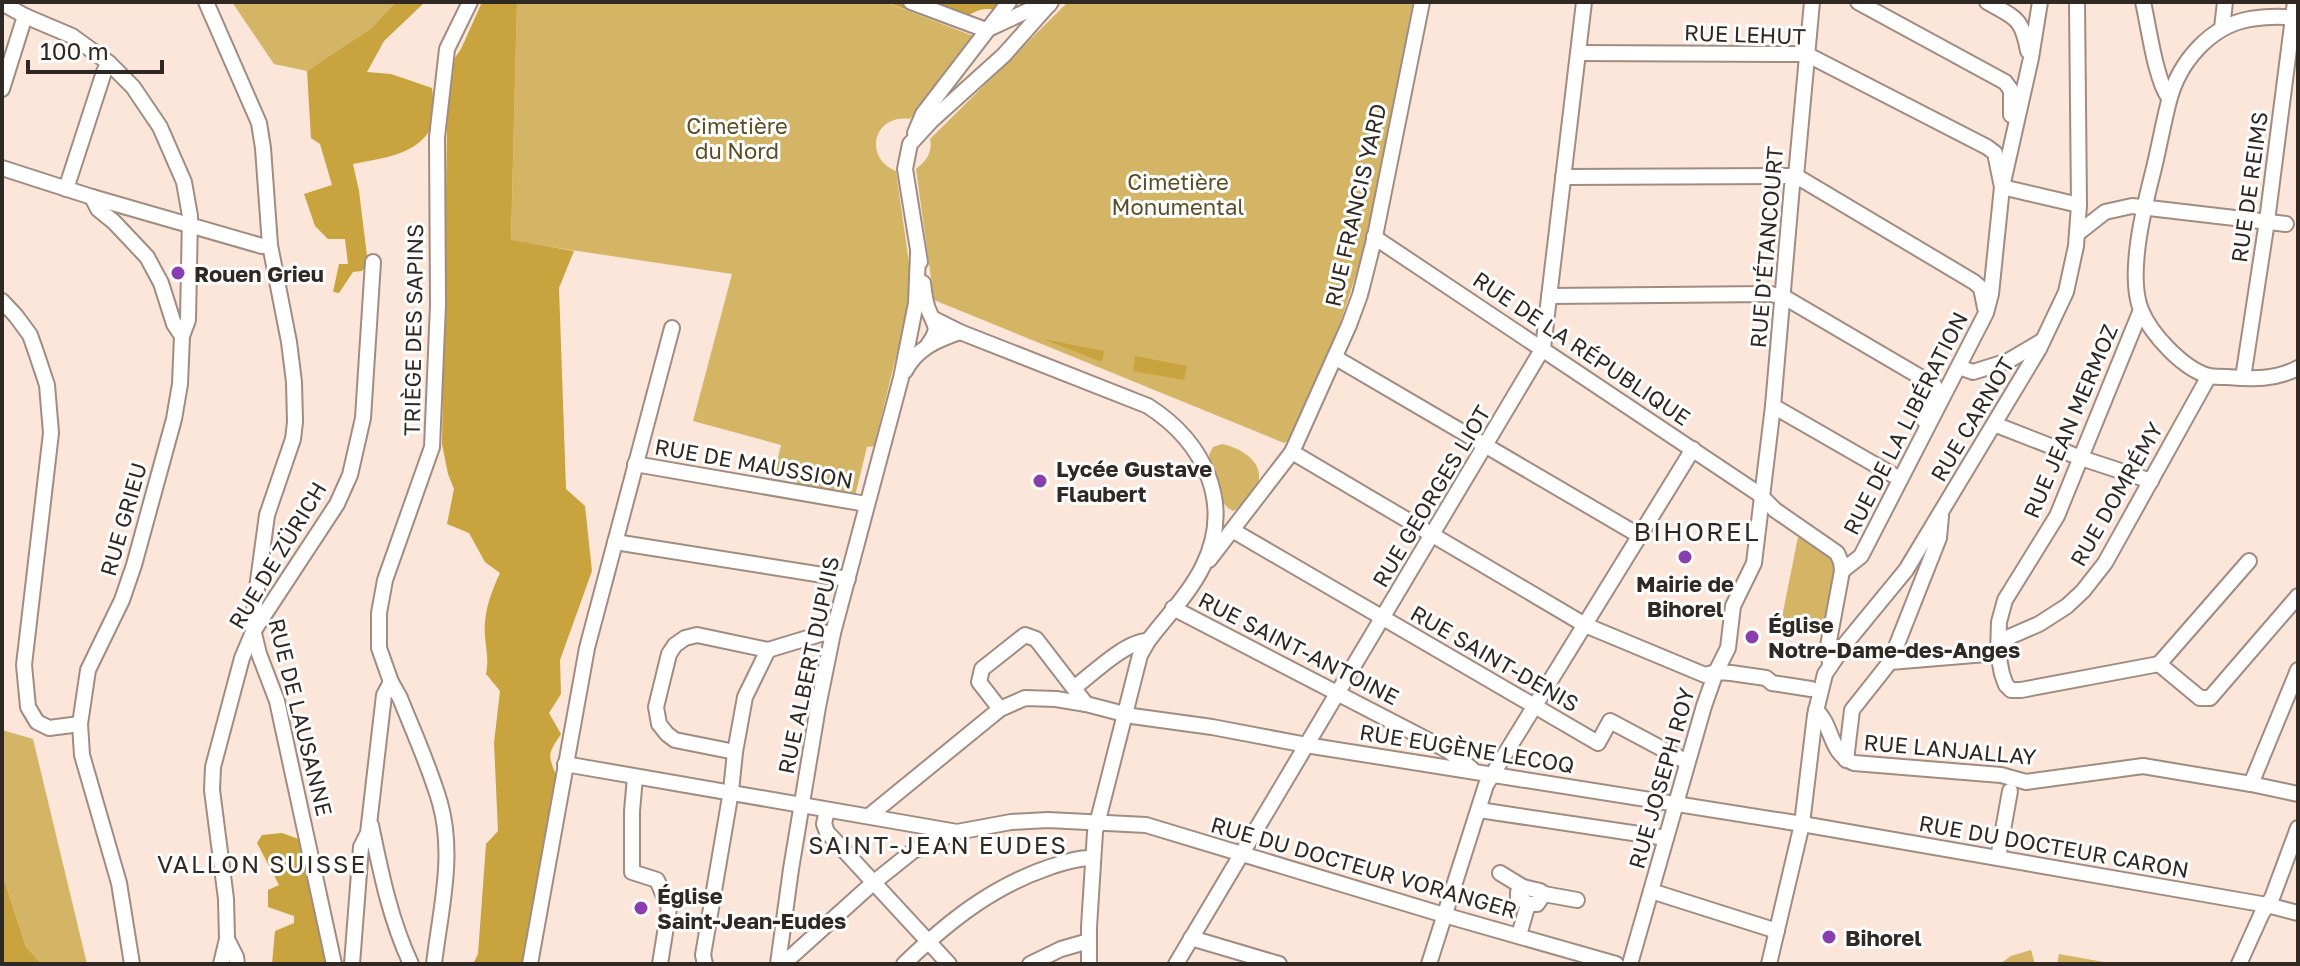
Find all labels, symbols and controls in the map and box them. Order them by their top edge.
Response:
street label: RUE LEHUT [1684,18,1807,50]
scale bar [28,24,162,74]
text: 100 m [40,36,109,65]
street label: RUE FRANCIS YARD [1318,101,1392,309]
street label: RUE DE REIMS [2225,110,2273,264]
park label: Cimetière du Nord [686,112,788,164]
street label: RUE D'ÉTANCOURT [1744,145,1788,349]
park label: Cimetière Monumental [1112,168,1244,220]
street label: TRIÈGE DES SAPINS [398,224,428,436]
place label: Rouen Grieu [194,260,324,287]
marker: Rouen Grieu [169,264,187,282]
street label: RUE DE LA RÉPUBLIQUE [1468,265,1696,431]
street label: RUE DE LA LIBÉRATION [1837,307,1973,539]
street label: RUE JEAN MERMOZ [2017,320,2123,522]
street label: RUE CARNOT [1924,352,2020,486]
street label: RUE GEORGES LIOT [1366,400,1496,592]
street label: RUE DOMRÉMY [2064,417,2168,571]
street label: RUE DE MAUSSION [653,432,855,494]
place label: Lycée Gustave Flaubert [1056,455,1212,507]
street label: RUE GRIEU [94,459,152,579]
marker: Lycée Gustave Flaubert [1031,472,1049,490]
street label: RUE DE ZÜRICH [222,477,332,633]
district label: BIHOREL [1634,516,1760,547]
marker: Mairie de Bihorel [1676,548,1694,566]
street label: RUE ALBERT DUPUIS [772,554,844,776]
place label: Mairie de Bihorel [1636,570,1734,622]
street label: RUE SAINT-ANTOINE [1194,586,1404,710]
street label: RUE SAINT-DENIS [1406,599,1584,717]
place label: Église Notre-Dame-des-Anges [1768,611,2020,663]
street label: RUE DE LAUSANNE [263,615,339,819]
marker: Église Notre-Dame-des-Anges [1743,628,1761,646]
street label: RUE JOSEPH ROY [1622,684,1700,872]
street label: RUE EUGÈNE LECOQ [1358,718,1576,778]
street label: RUE LANJALLAY [1863,728,2037,770]
street label: RUE DU DOCTEUR CARON [1917,809,2191,883]
street label: RUE DU DOCTEUR VORANGER [1208,810,1520,924]
district label: SAINT-JEAN EUDES [808,830,1068,859]
district label: VALLON SUISSE [157,849,367,878]
place label: Église Saint-Jean-Eudes [657,882,846,934]
marker: Église Saint-Jean-Eudes [632,899,650,917]
place label: Bihorel [1845,924,1922,951]
marker: Bihorel [1820,928,1838,946]

